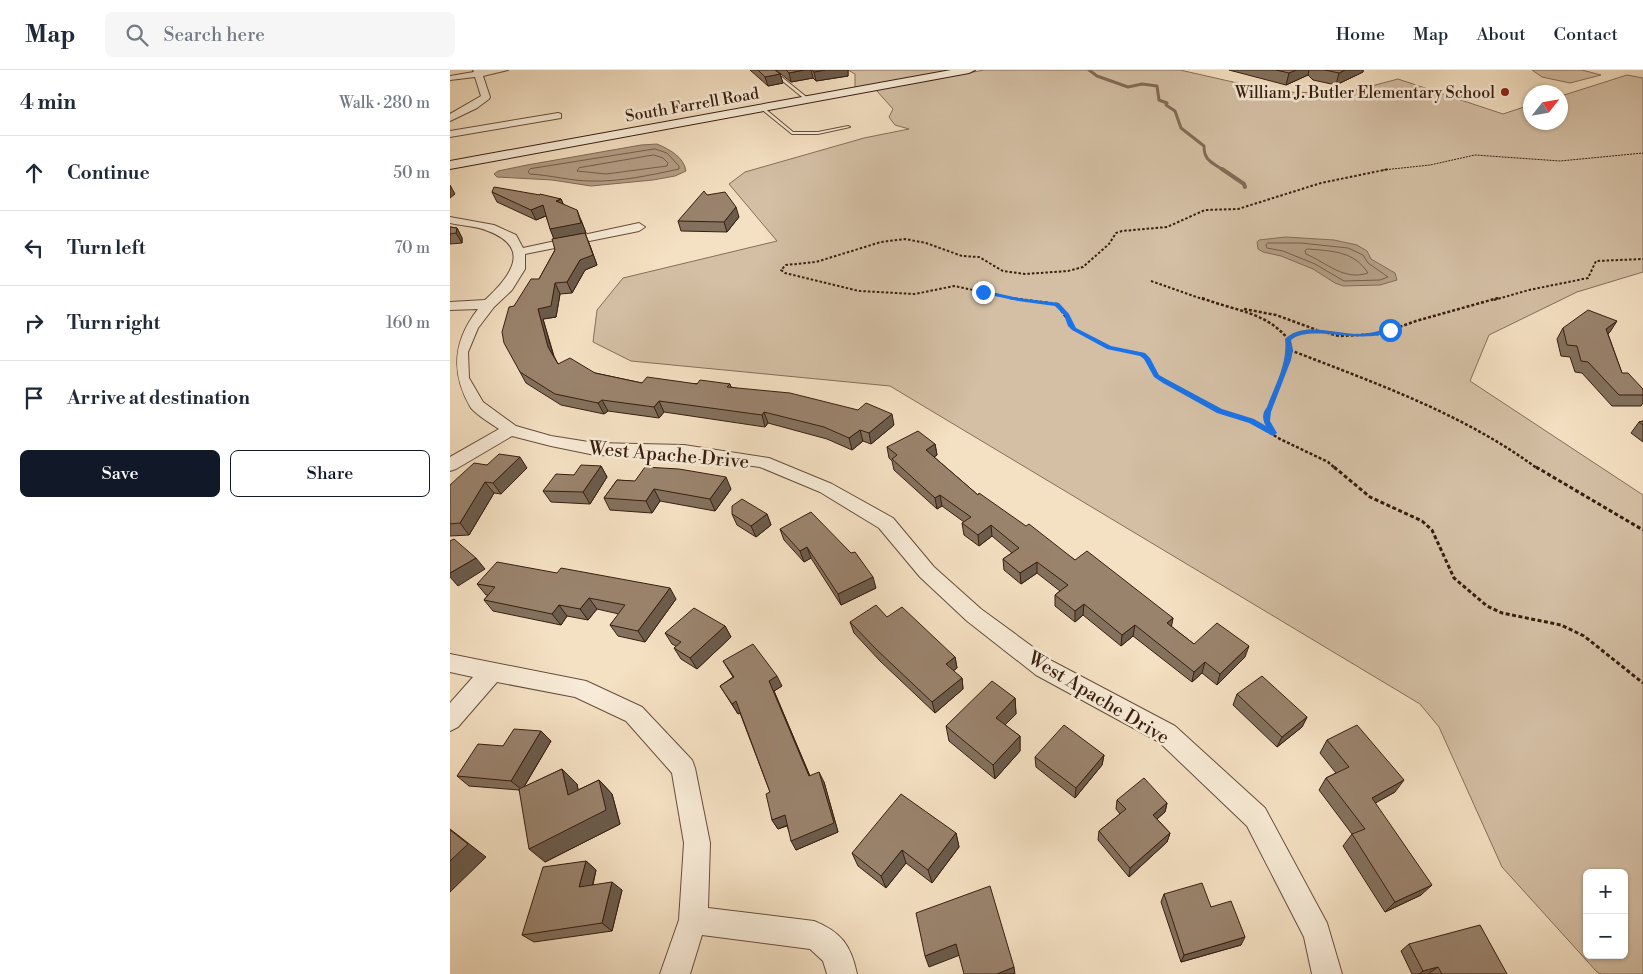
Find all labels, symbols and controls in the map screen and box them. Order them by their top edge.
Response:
search box [105,12,455,57]
text: Map [25,20,75,50]
icon: search [123,21,151,49]
text: Search here [163,23,265,47]
text: Home [1336,23,1385,46]
text: Map [1413,23,1449,46]
text: About [1477,23,1526,46]
text: Contact [1554,23,1618,46]
street label: South Farrell Road [624,83,761,127]
place label: William J. Butler Elementary School [1234,83,1495,103]
north arrow [1523,85,1568,130]
marker: William J. Butler Elementary School [1499,86,1511,98]
text: 4 min [20,90,76,116]
text: Walk · 280 m [339,93,430,113]
icon: ahead [20,159,48,187]
text: Continue [67,161,150,185]
text: 50 m [393,163,430,183]
icon: left [20,234,48,262]
text: Turn left [67,236,146,260]
text: 70 m [394,238,430,258]
route end [972,281,995,304]
icon: right [20,309,48,337]
text: Turn right [67,311,160,335]
text: 160 m [386,313,430,333]
route start [1379,319,1402,342]
icon: arrive [20,384,48,412]
text: Arrive at destination [67,386,250,410]
street label: West Apache Drive [587,436,750,474]
button: Save [20,450,220,497]
button: Share [230,450,430,497]
street label: West Apache Drive [1022,646,1174,750]
map controls [1583,869,1628,959]
button: + [1583,869,1628,914]
button: − [1583,914,1628,959]

